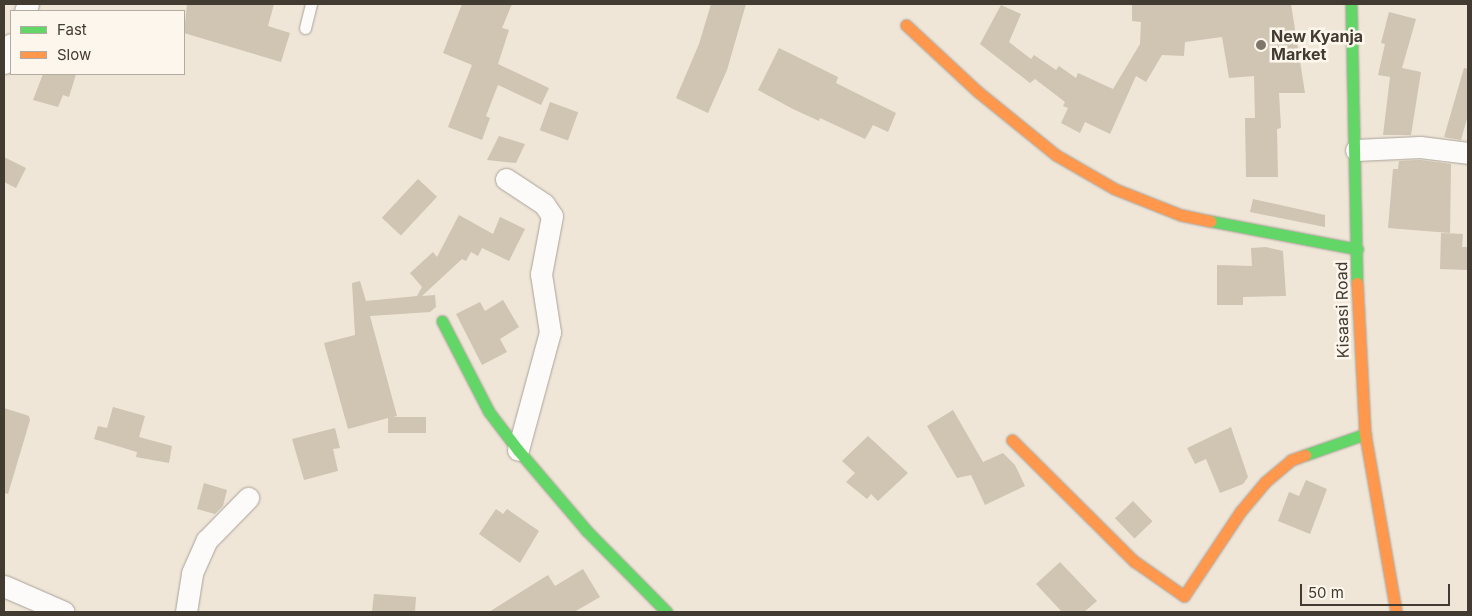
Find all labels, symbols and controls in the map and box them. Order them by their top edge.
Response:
legend [10,10,185,75]
text: Fast [57,20,87,39]
place label: New Kyanja Market [1271,26,1363,64]
marker: New Kyanja Market [1255,39,1267,51]
text: Slow [57,45,91,64]
street label: Kisaasi Road [1332,261,1352,359]
scale bar [1302,574,1452,606]
text: 50 m [1308,583,1344,602]

